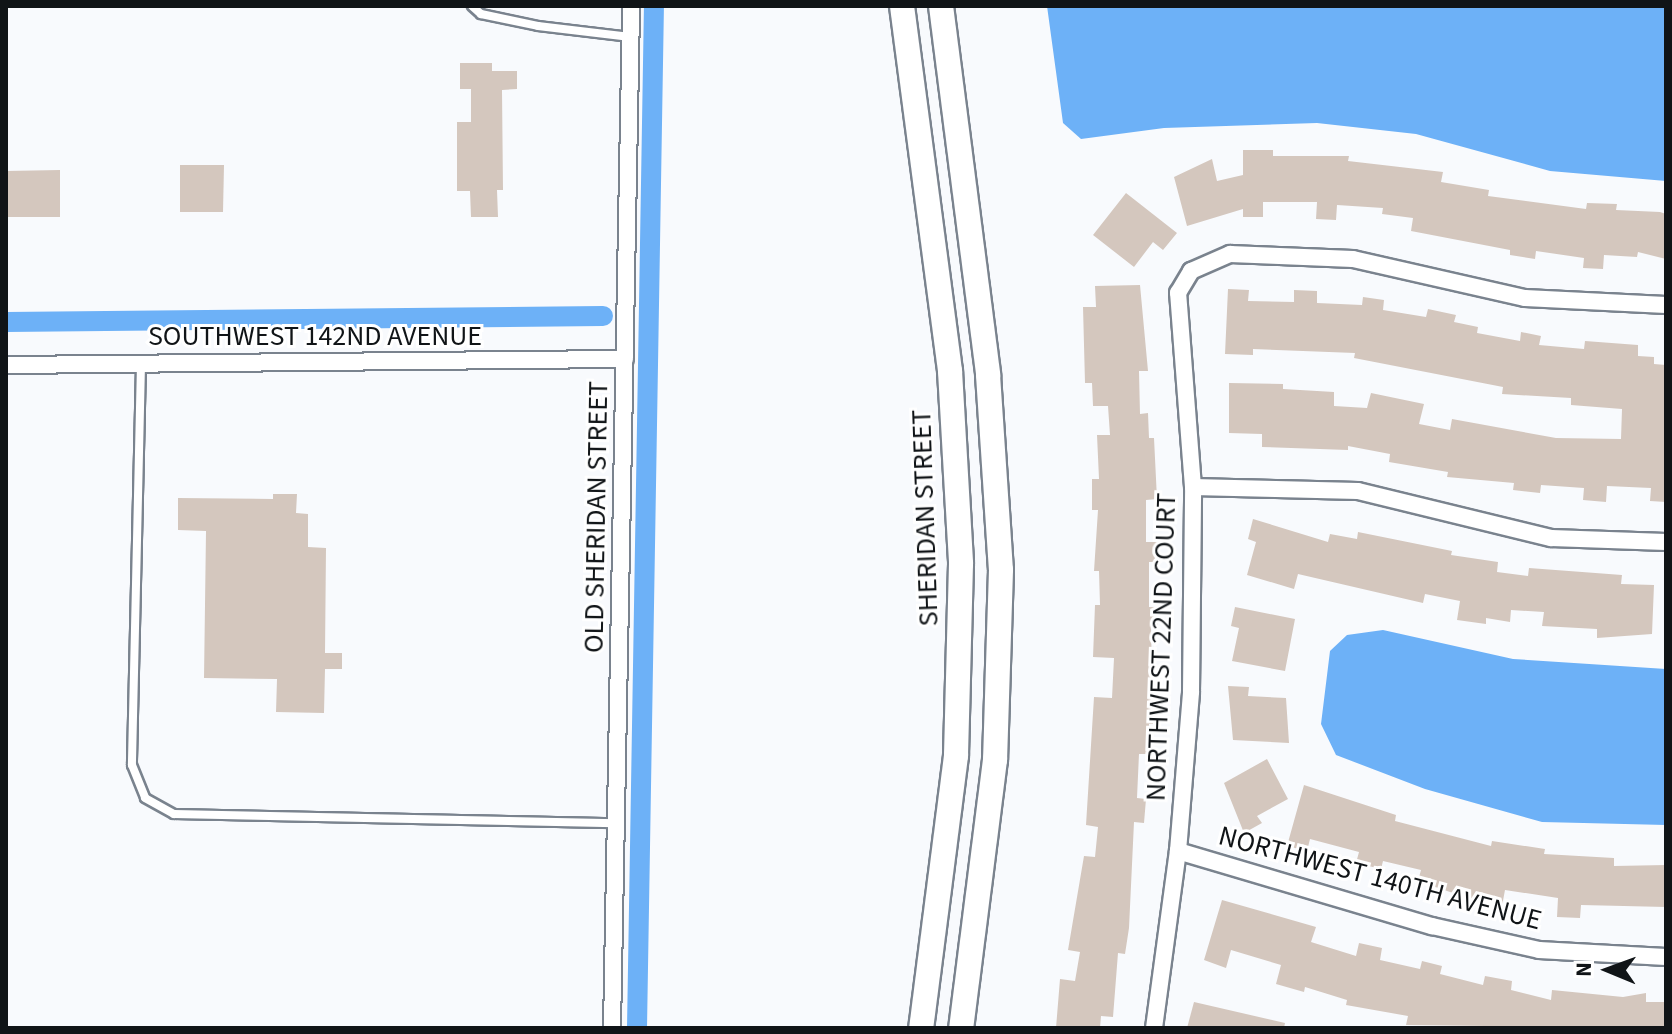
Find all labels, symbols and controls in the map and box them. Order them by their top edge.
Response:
street label: SOUTHWEST 142ND AVENUE [148,319,482,353]
street label: OLD SHERIDAN STREET [577,381,615,653]
street label: SHERIDAN STREET [904,409,946,627]
street label: NORTHWEST 22ND COURT [1139,492,1183,802]
street label: NORTHWEST 140TH AVENUE [1215,819,1545,937]
north arrow [1568,930,1648,1010]
text: N [1568,962,1600,977]

